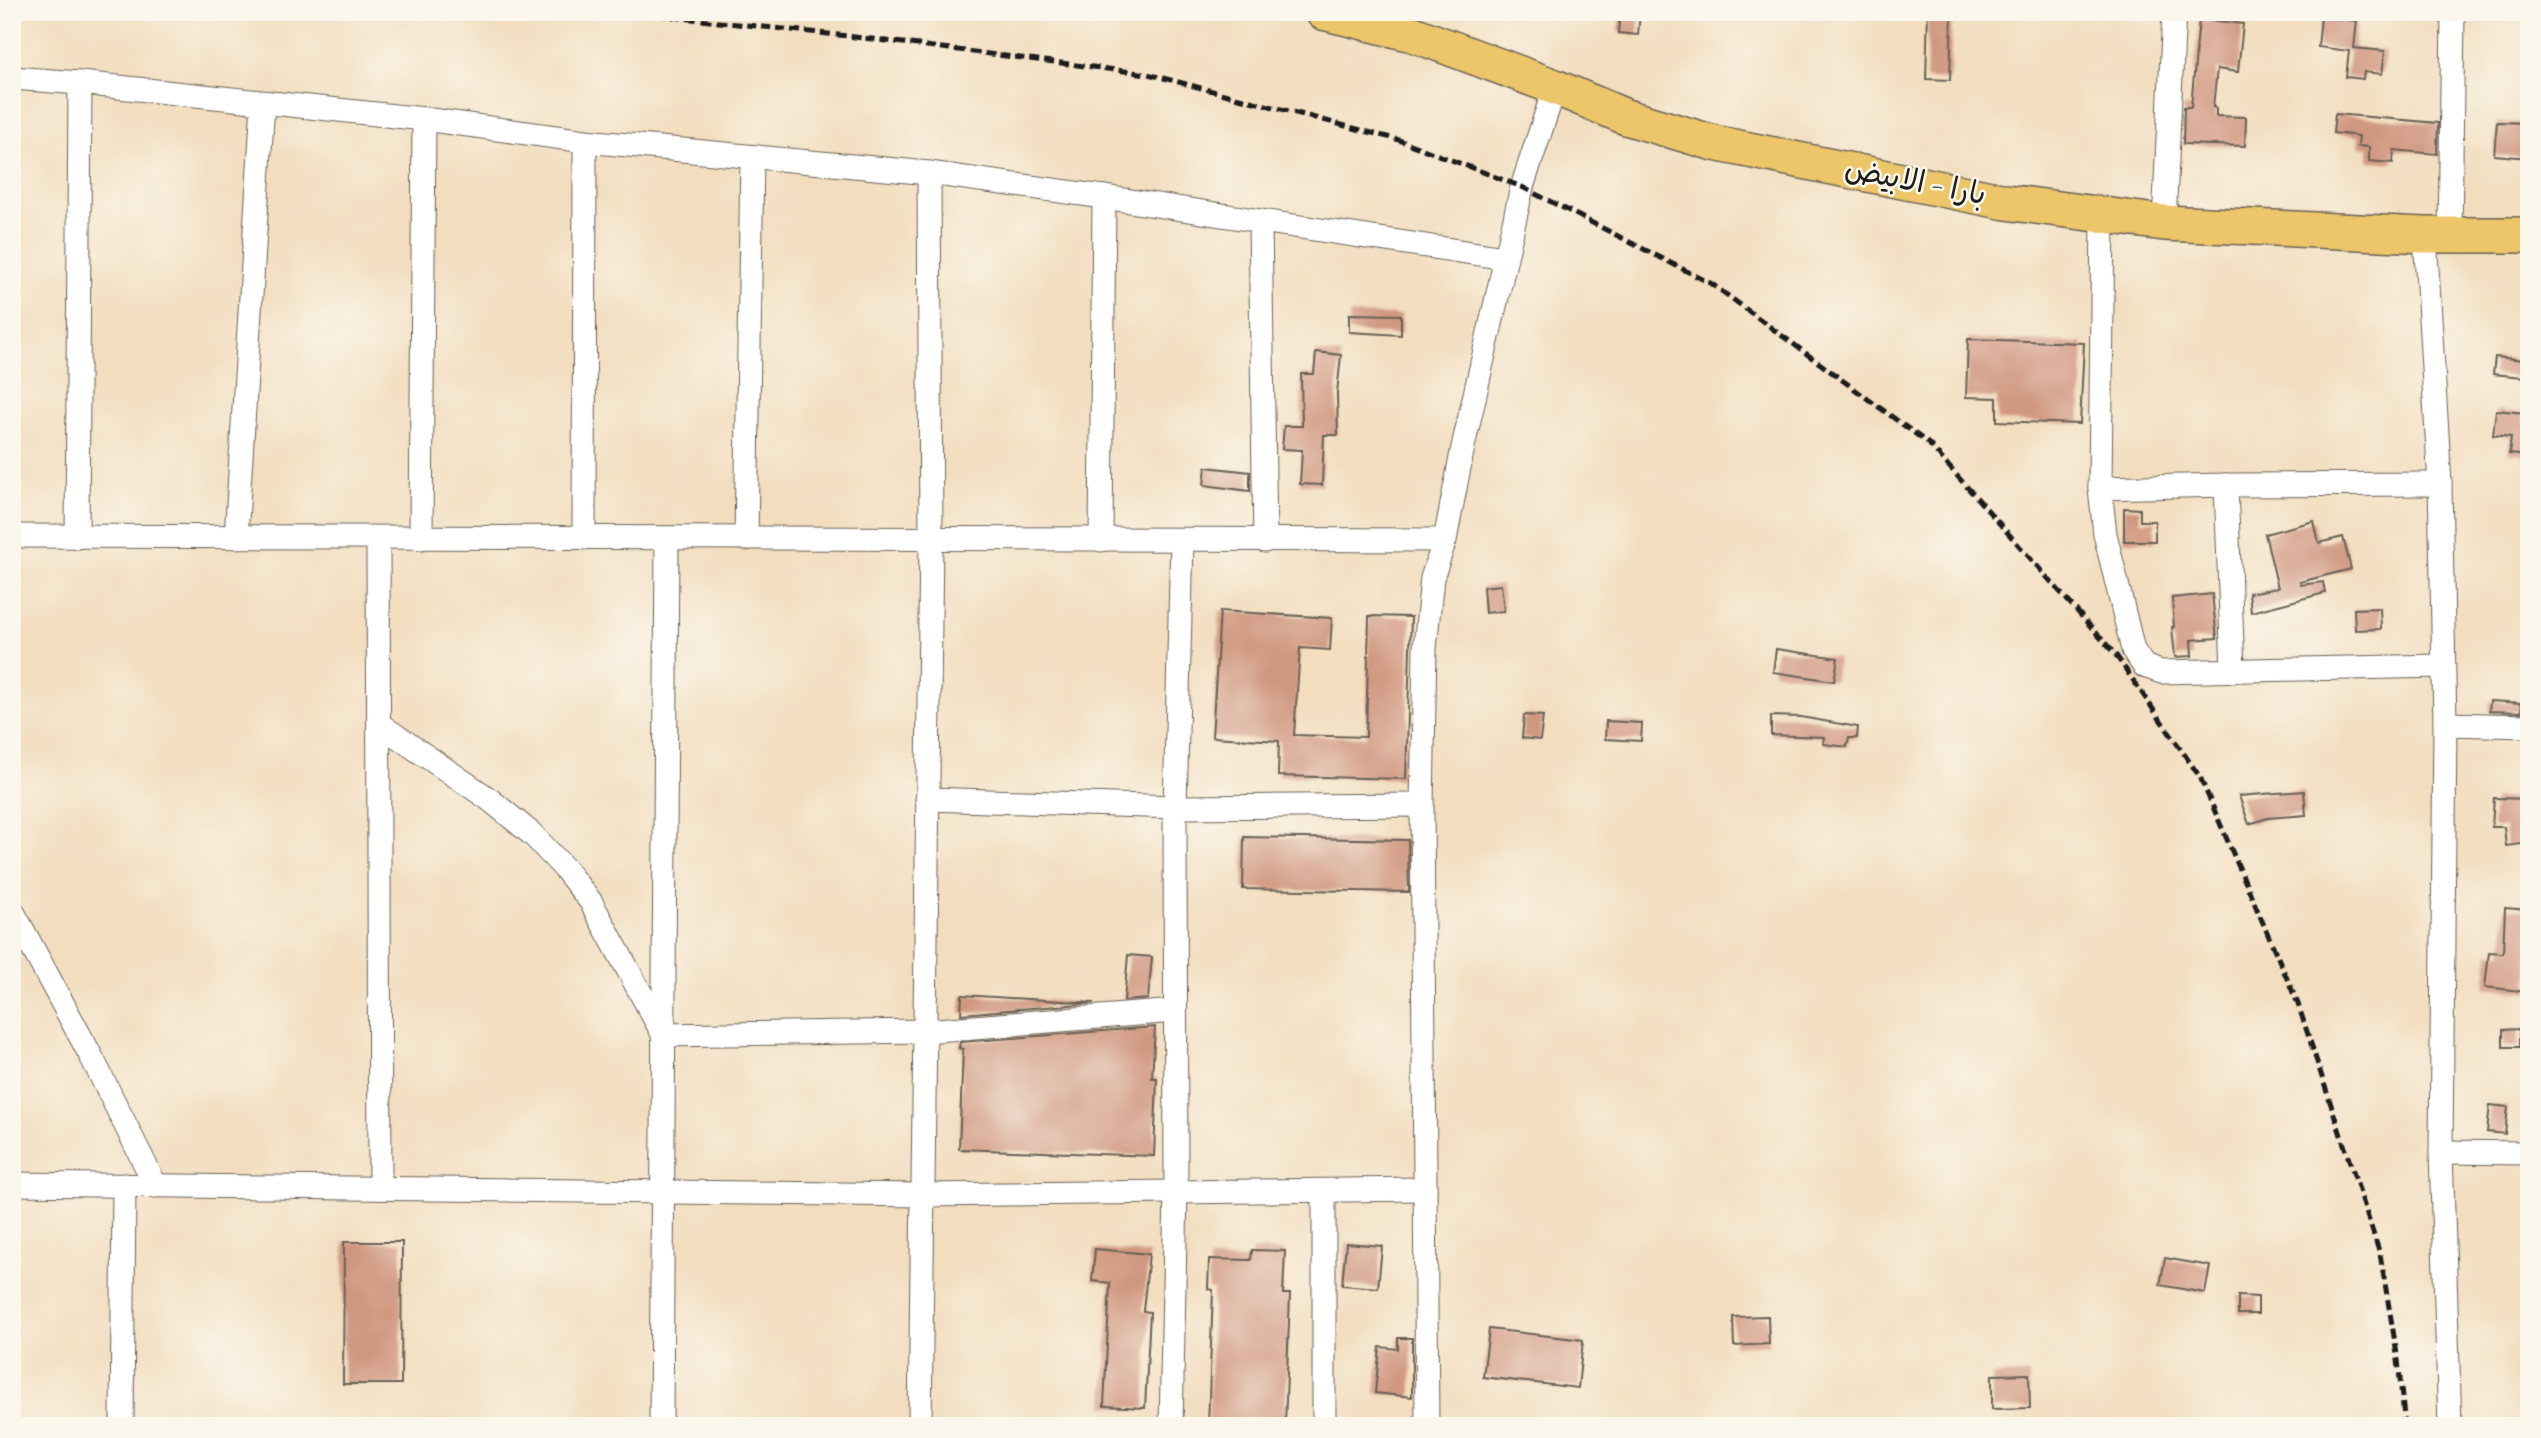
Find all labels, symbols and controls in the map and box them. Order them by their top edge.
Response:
street label: بارا - الابيض [1841,149,1989,219]

